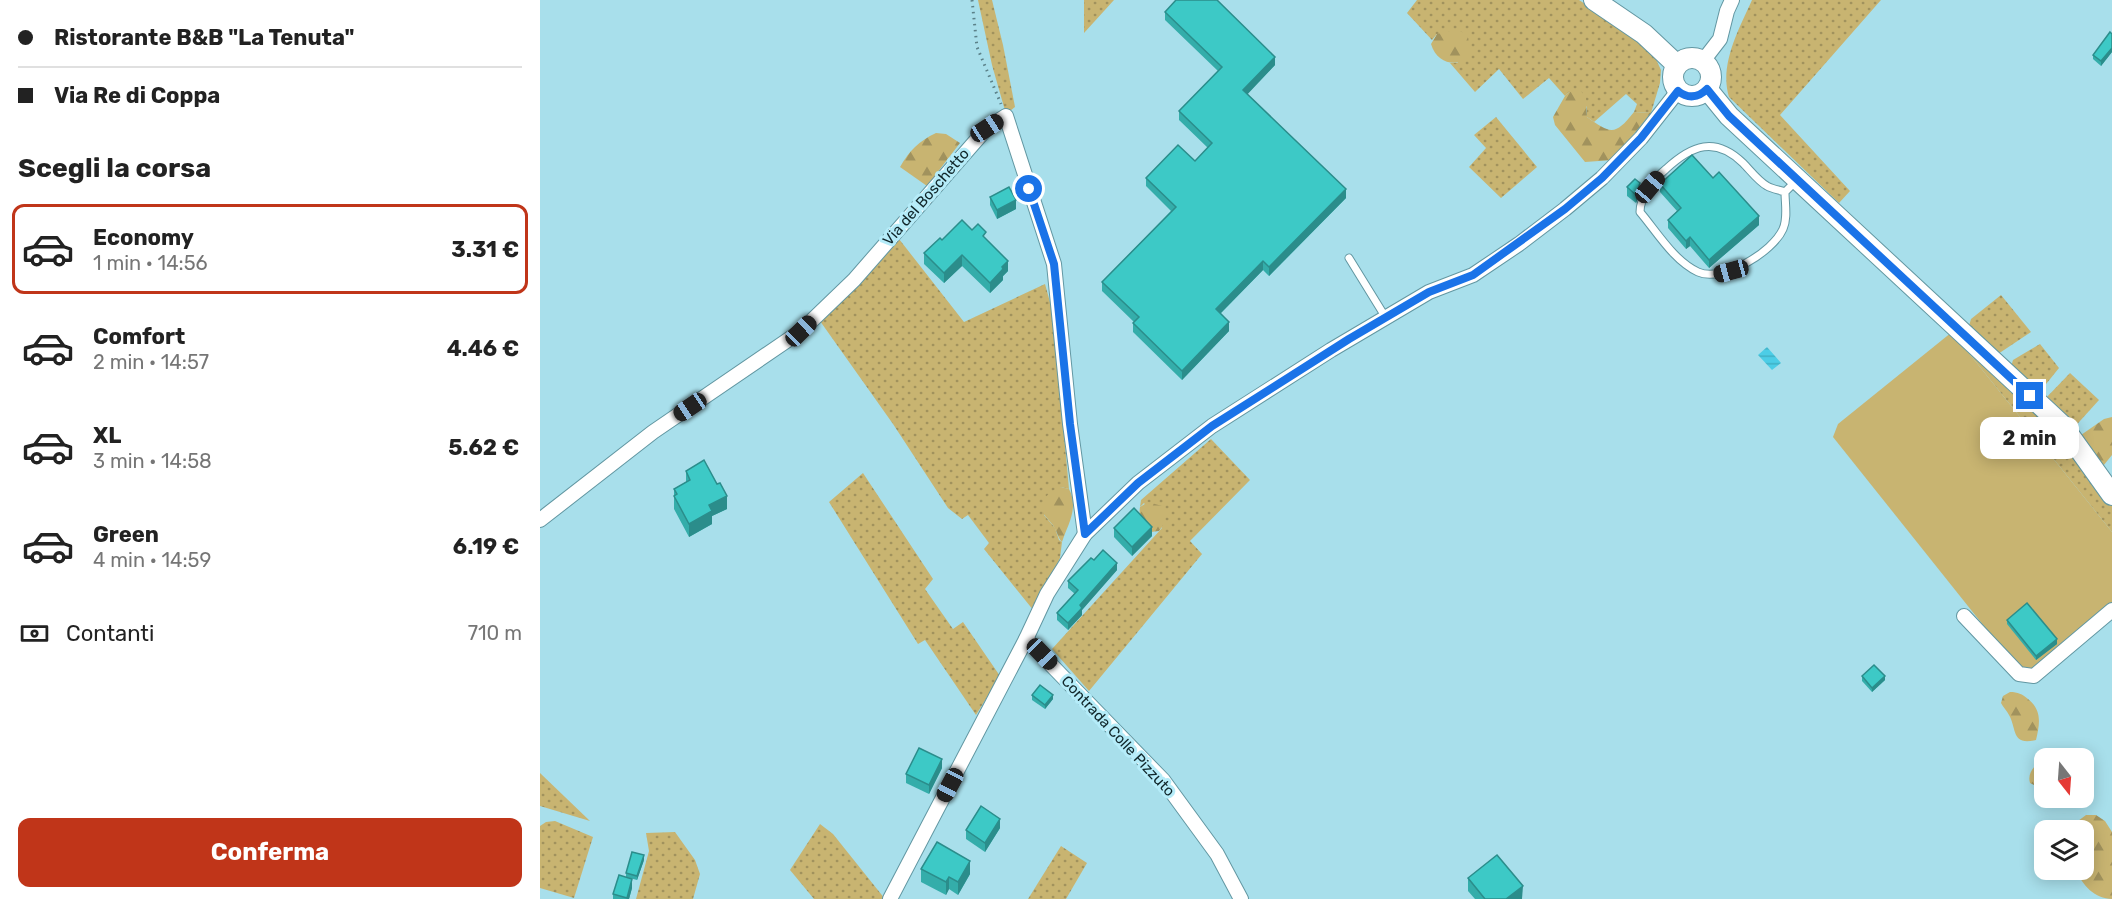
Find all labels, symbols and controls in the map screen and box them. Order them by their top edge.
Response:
text: Ristorante B&B "La Tenuta" [54,24,354,51]
text: Via Re di Coppa [54,82,220,109]
car [967,111,1007,145]
street label: Via del Boschetto [879,145,973,249]
text: Scegli la corsa [18,152,211,184]
car [1632,167,1668,207]
route start [1015,175,1042,202]
icon: car [21,222,75,276]
text: Economy [93,224,194,251]
text: 3.31 € [451,236,519,263]
text: 1 min · 14:56 [93,251,208,275]
car [1711,258,1751,284]
car [782,312,820,350]
icon: car [21,321,75,375]
text: Comfort [93,323,185,350]
text: 4.46 € [447,335,519,362]
text: 2 min · 14:57 [93,350,209,374]
route end [2016,382,2043,409]
car [670,389,710,425]
callout: 2 min [1980,417,2080,459]
icon: car [21,420,75,474]
text: XL [93,422,121,449]
text: 2 min [2002,426,2057,450]
text: 5.62 € [448,434,519,461]
text: 3 min · 14:58 [93,449,212,473]
icon: car [21,519,75,573]
text: Green [93,521,159,548]
text: 6.19 € [453,533,519,560]
text: 4 min · 14:59 [93,548,211,572]
icon: cash [18,617,51,650]
text: Contanti [66,620,154,647]
text: 710 m [468,621,522,645]
car [1023,635,1061,673]
street label: Contrada Colle Pizzuto [1057,672,1179,800]
north arrow [2034,748,2094,808]
map controls [2034,748,2094,880]
car [934,765,966,805]
button: Conferma [18,818,522,887]
button: layers [2034,820,2094,880]

